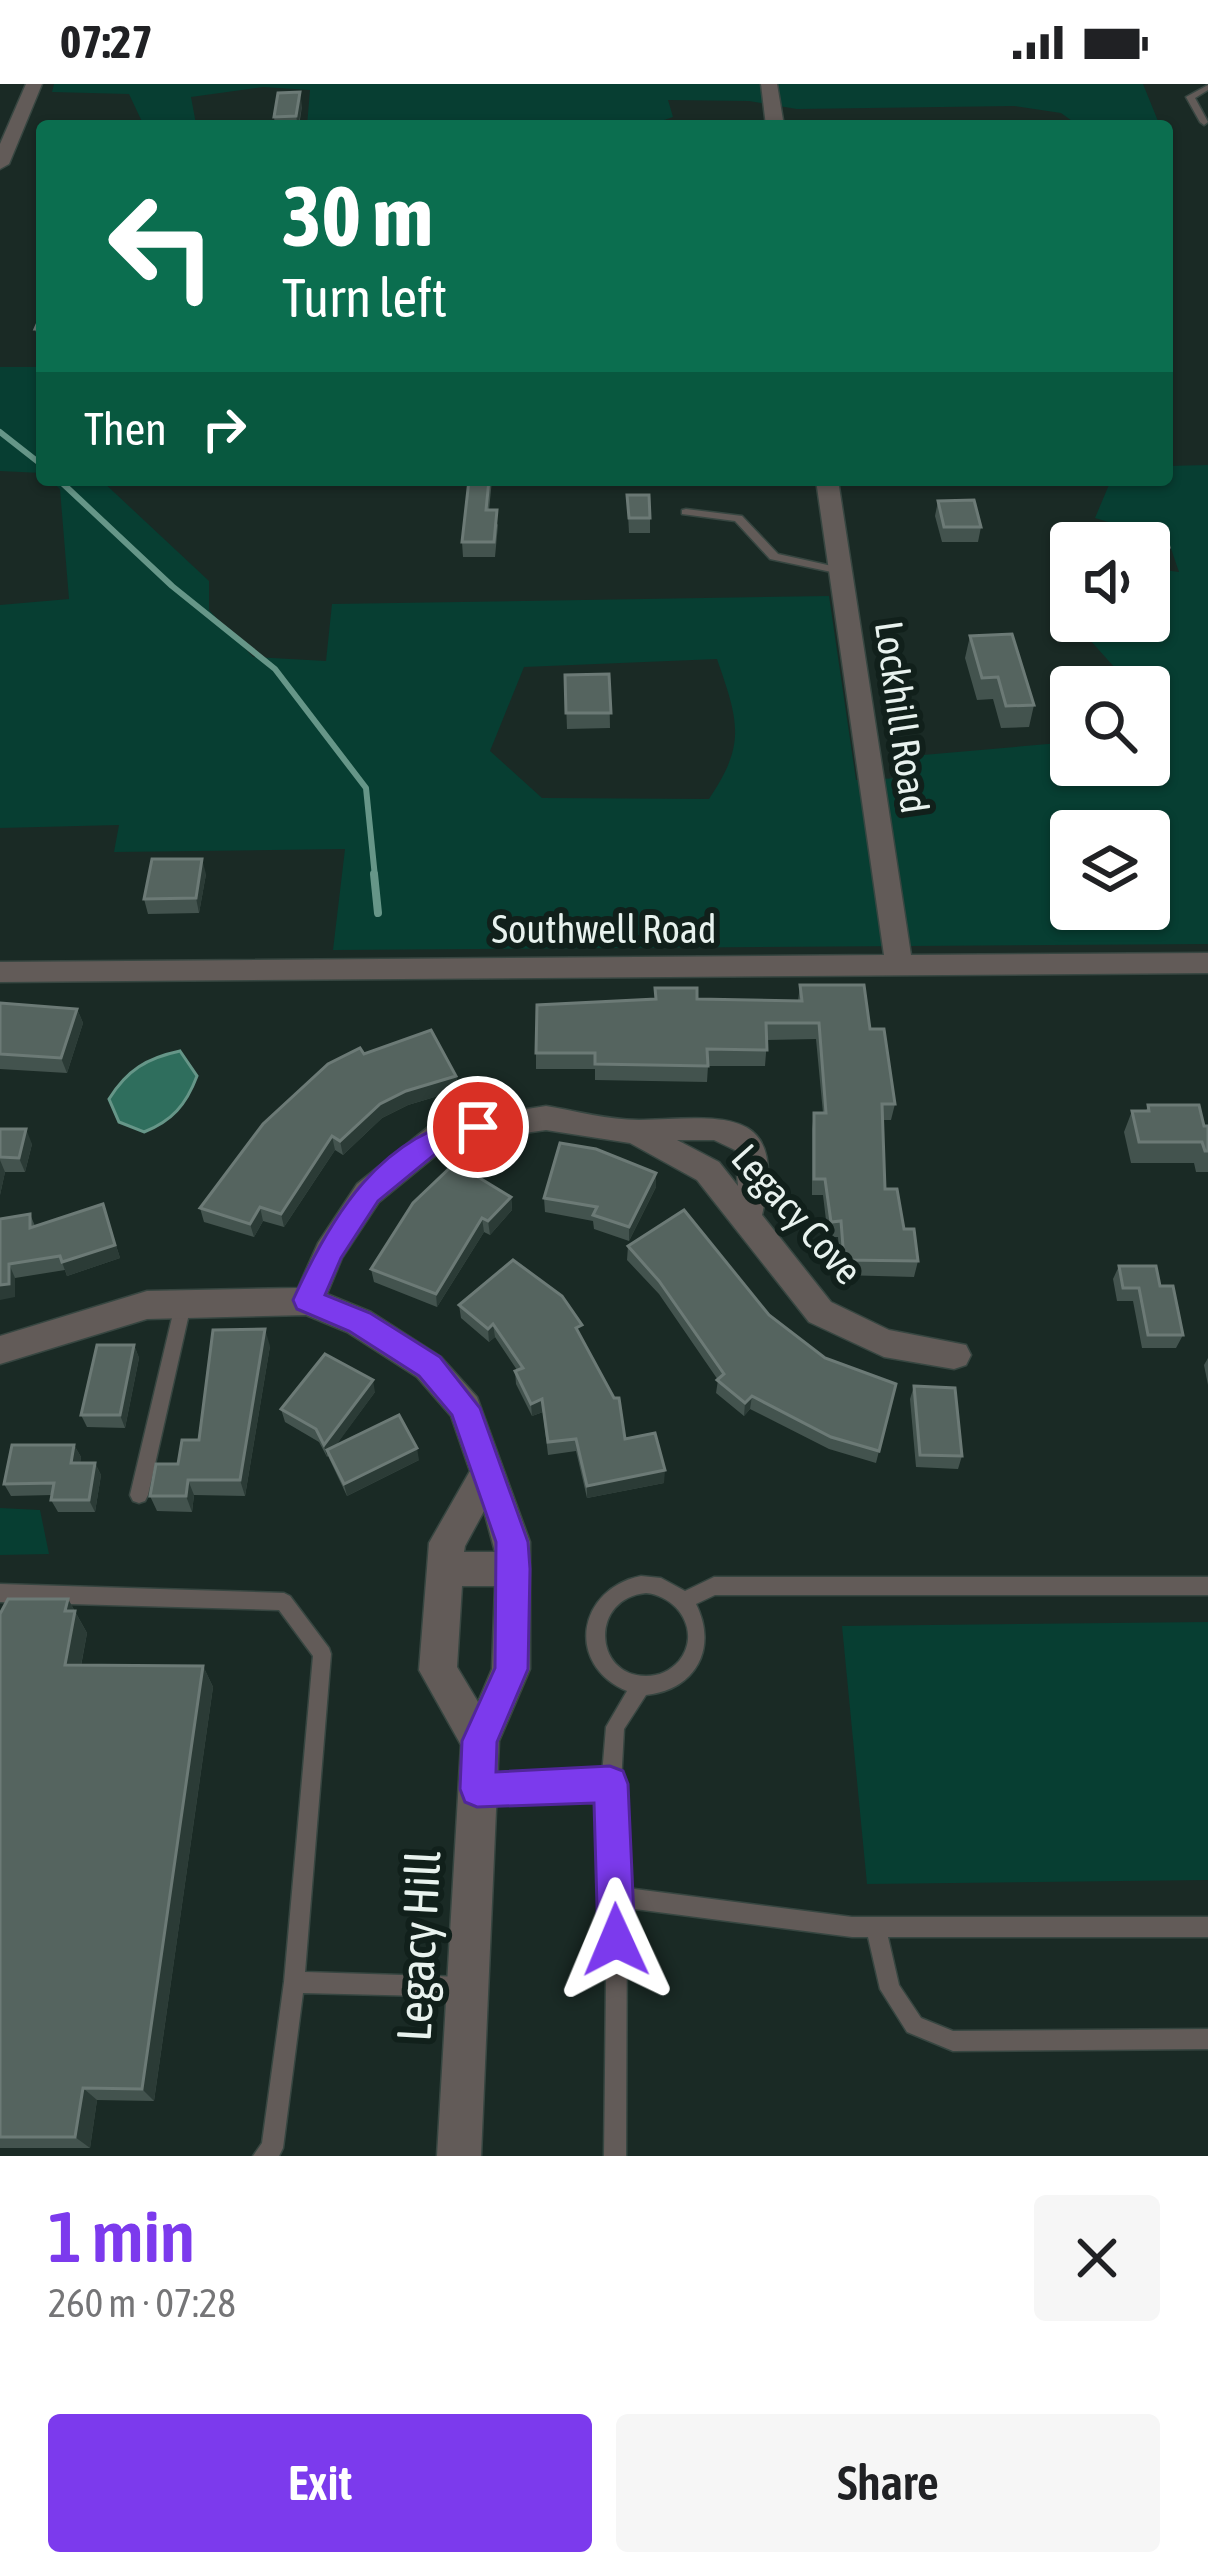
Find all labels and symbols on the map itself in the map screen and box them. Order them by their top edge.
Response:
street label: Lockhill Road [867,618,937,816]
street label: Southwell Road [492,907,716,951]
pin [427,1076,529,1178]
street label: Legacy Cove [723,1136,871,1292]
street label: Legacy Hill [386,1849,450,2043]
position arrow [553,1877,679,2003]

